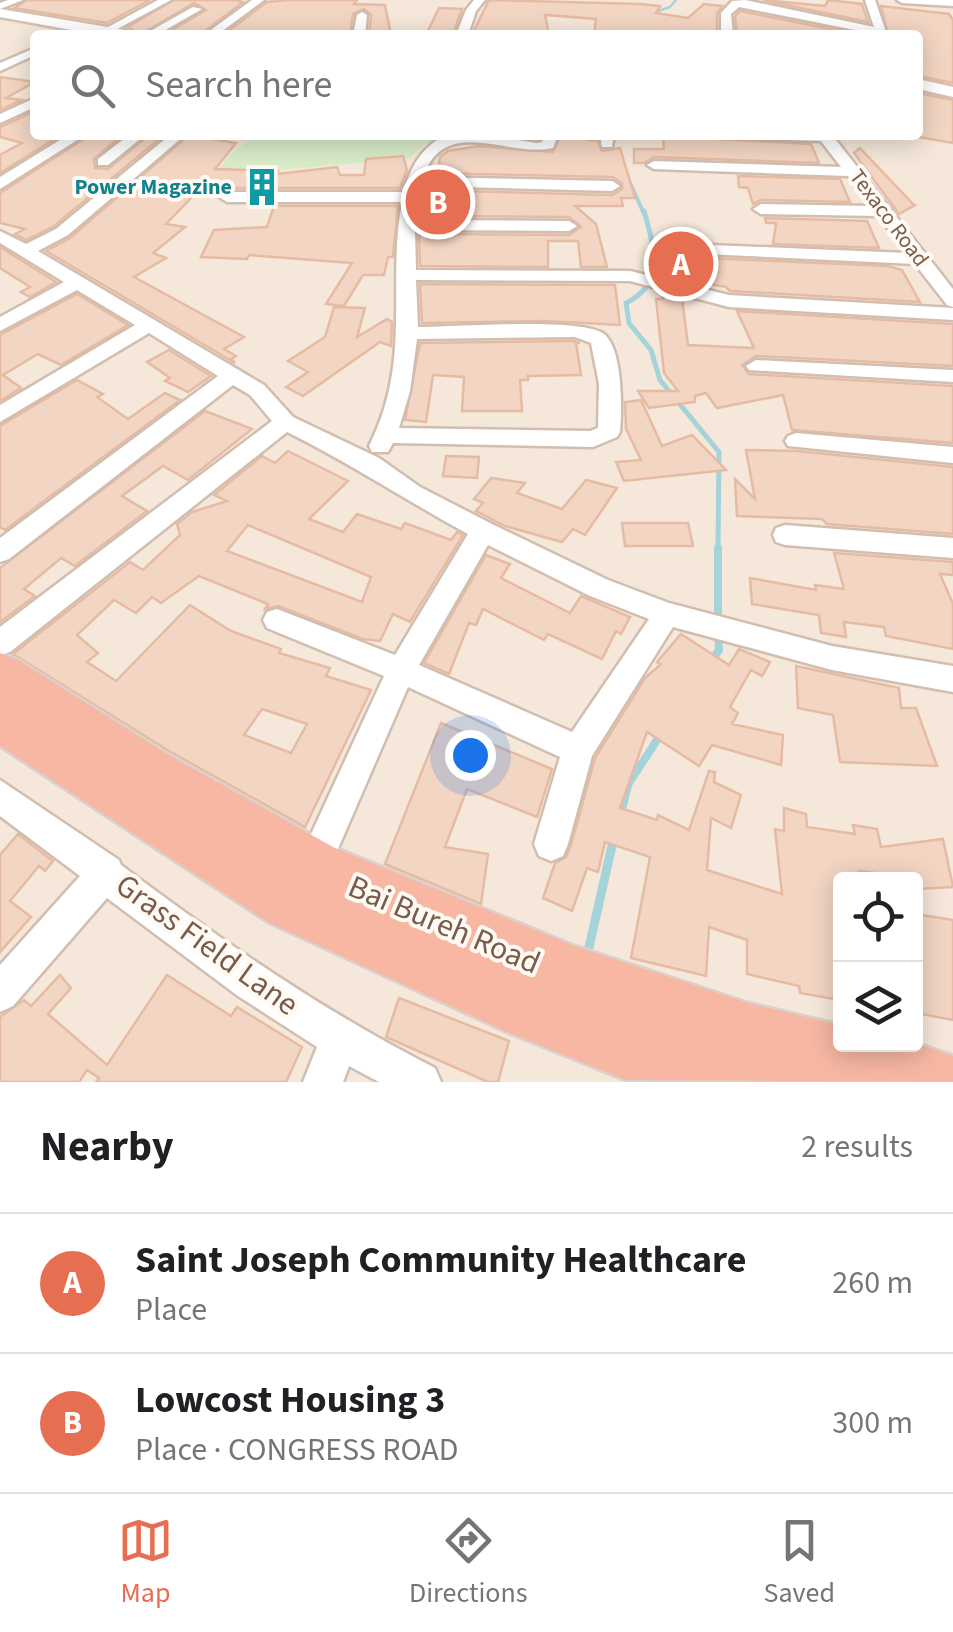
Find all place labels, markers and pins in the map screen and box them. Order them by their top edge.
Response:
pin: B [406,164,470,240]
building icon: Power Magazine [241,166,283,208]
place label: Power Magazine [74,171,232,203]
pin: A [648,226,714,302]

